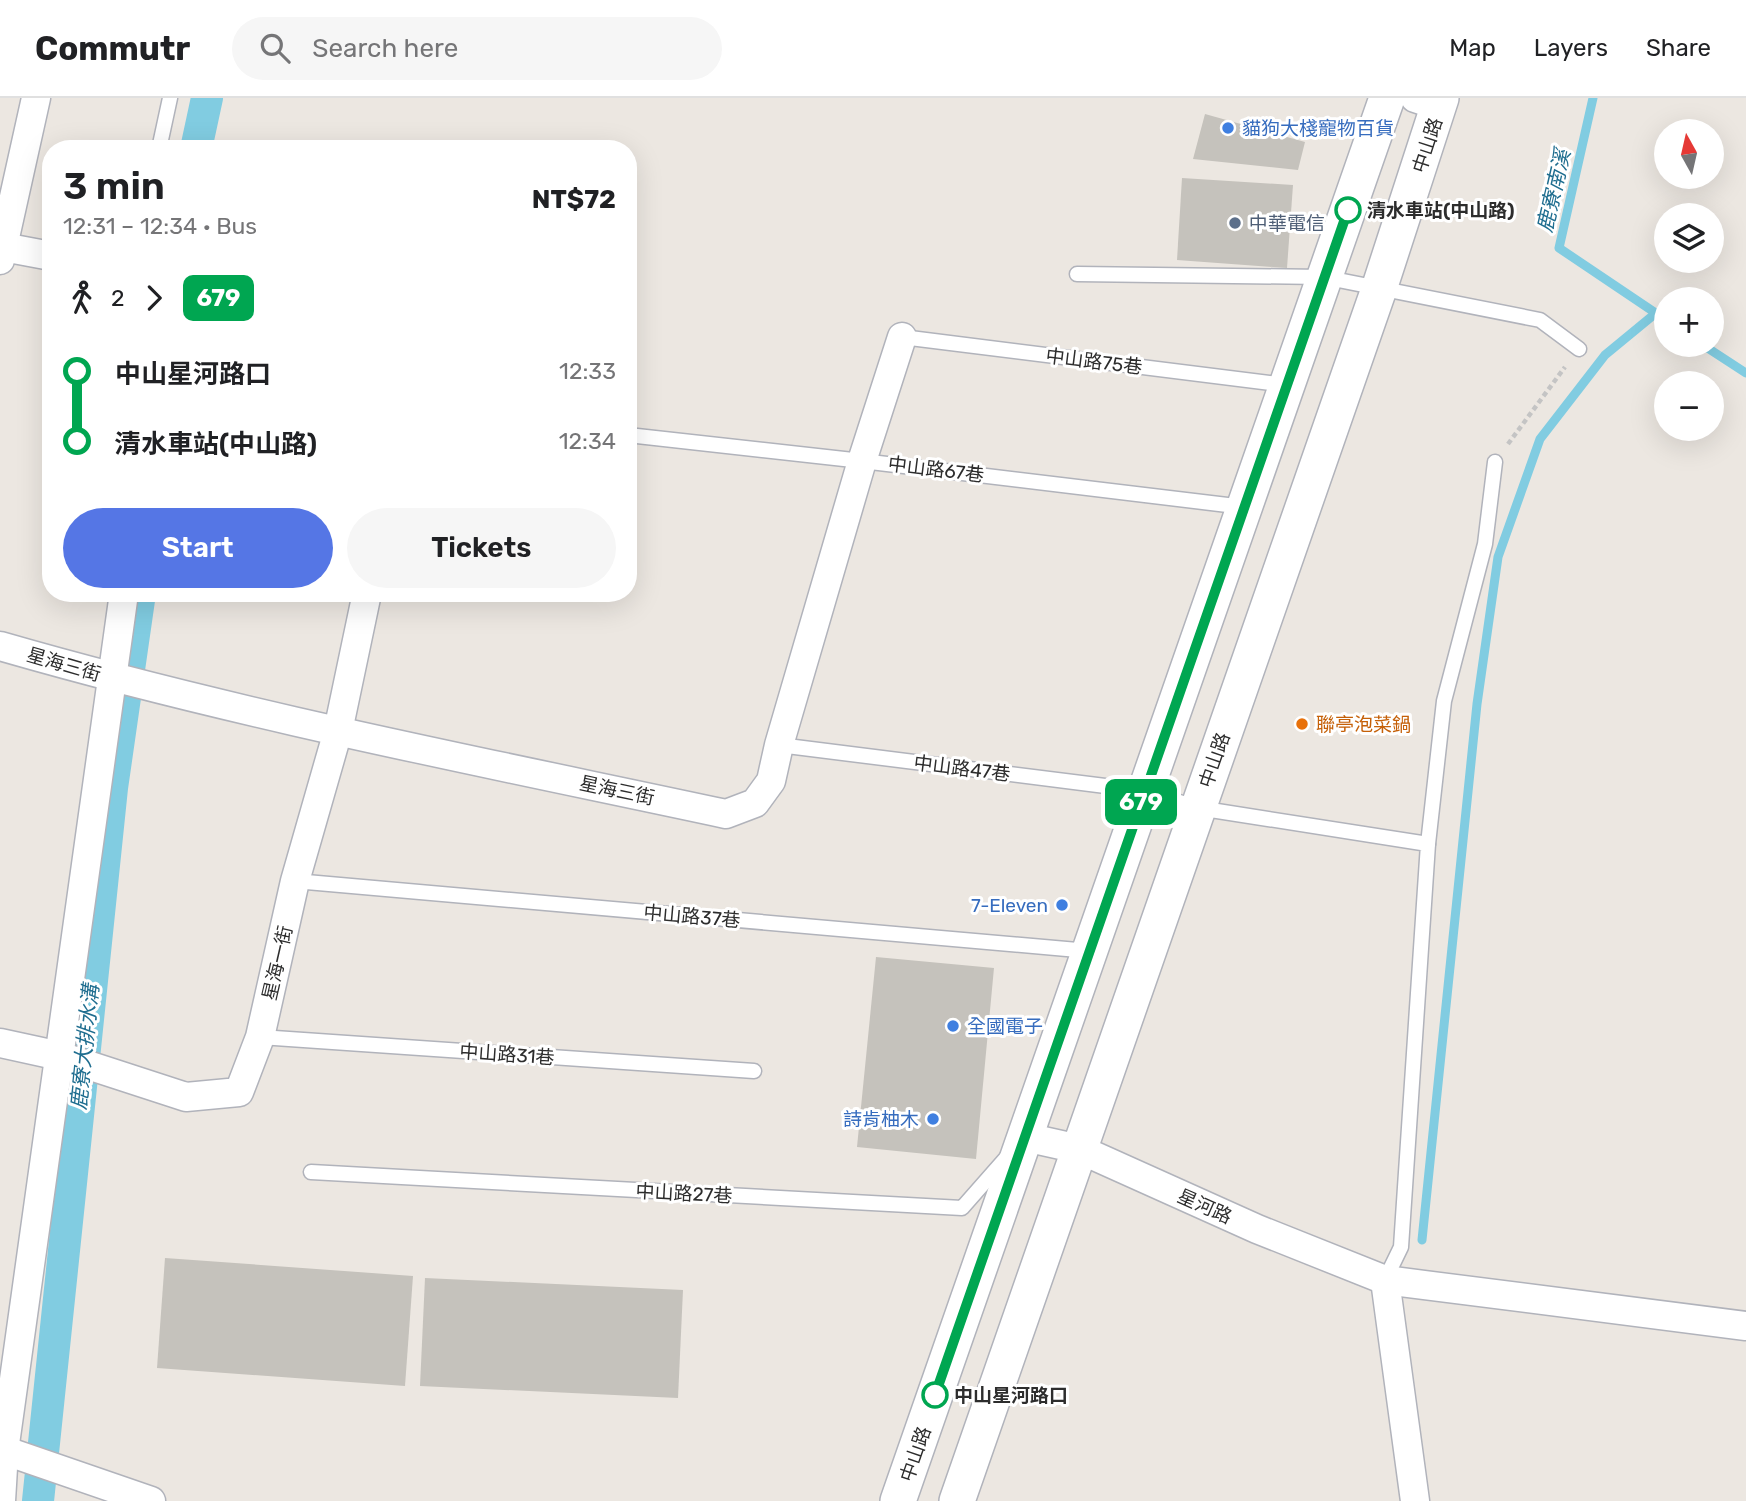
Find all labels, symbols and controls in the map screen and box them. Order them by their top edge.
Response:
search box [232,17,722,80]
text: Commutr [35,29,190,68]
icon: search [256,29,294,67]
text: Search here [312,33,458,64]
text: Map [1449,34,1496,62]
text: Layers [1534,34,1608,62]
text: Share [1646,34,1711,62]
street label: 中山路 [1408,114,1447,176]
place label: 貓狗大棧寵物百貨 [1242,117,1394,140]
north arrow [1654,119,1724,189]
map controls [1654,119,1724,441]
marker: 貓狗大棧寵物百貨 [1220,120,1236,136]
water label: 鹿寮南溪 [1532,144,1576,235]
text: 3 min [63,163,165,209]
text: NT$72 [532,184,616,215]
marker: 清水車站(中山路) [1335,197,1361,223]
place label: 清水車站(中山路) [1367,199,1515,222]
button: layers [1654,203,1724,273]
text: 12:31 – 12:34 · Bus [63,212,257,240]
place label: 中華電信 [1249,212,1325,235]
marker: 中華電信 [1227,215,1243,231]
icon: walk [63,279,101,317]
icon: forward [135,279,173,317]
text: 2 [111,284,125,312]
text: 679 [197,284,240,312]
button: + [1654,287,1724,357]
street label: 中山路75巷 [1044,344,1144,379]
text: 12:33 [559,357,616,385]
text: 中山星河路口 [115,359,271,390]
button: − [1654,371,1724,441]
text: 12:34 [559,427,616,455]
text: 清水車站(中山路) [115,429,317,460]
street label: 中山路67巷 [887,452,985,487]
button: Start [63,508,333,588]
button: Tickets [347,508,616,588]
street label: 星海三街 [24,643,104,686]
place label: 聯亭泡菜鍋 [1316,713,1411,736]
marker: 聯亭泡菜鍋 [1294,716,1310,732]
street label: 中山路 [1194,729,1235,791]
street label: 中山路47巷 [912,751,1012,786]
street label: 星海三街 [577,771,656,810]
line badge: 679 [1101,779,1181,825]
text: 679 [1119,788,1163,816]
place label: 7-Eleven [971,894,1048,917]
marker: 7-Eleven [1054,897,1070,913]
street label: 中山路37巷 [643,901,741,932]
street label: 星海一街 [258,923,297,1003]
water label: 鹿寮大排水溝 [65,980,104,1111]
place label: 全國電子 [967,1015,1043,1038]
marker: 全國電子 [945,1018,961,1034]
street label: 中山路31巷 [459,1040,555,1069]
place label: 詩肯柚木 [843,1108,919,1131]
marker: 詩肯柚木 [925,1111,941,1127]
street label: 中山路27巷 [635,1179,733,1208]
street label: 星河路 [1174,1184,1236,1229]
marker: 中山星河路口 [922,1382,948,1408]
place label: 中山星河路口 [954,1384,1068,1407]
street label: 中山路 [895,1423,936,1485]

